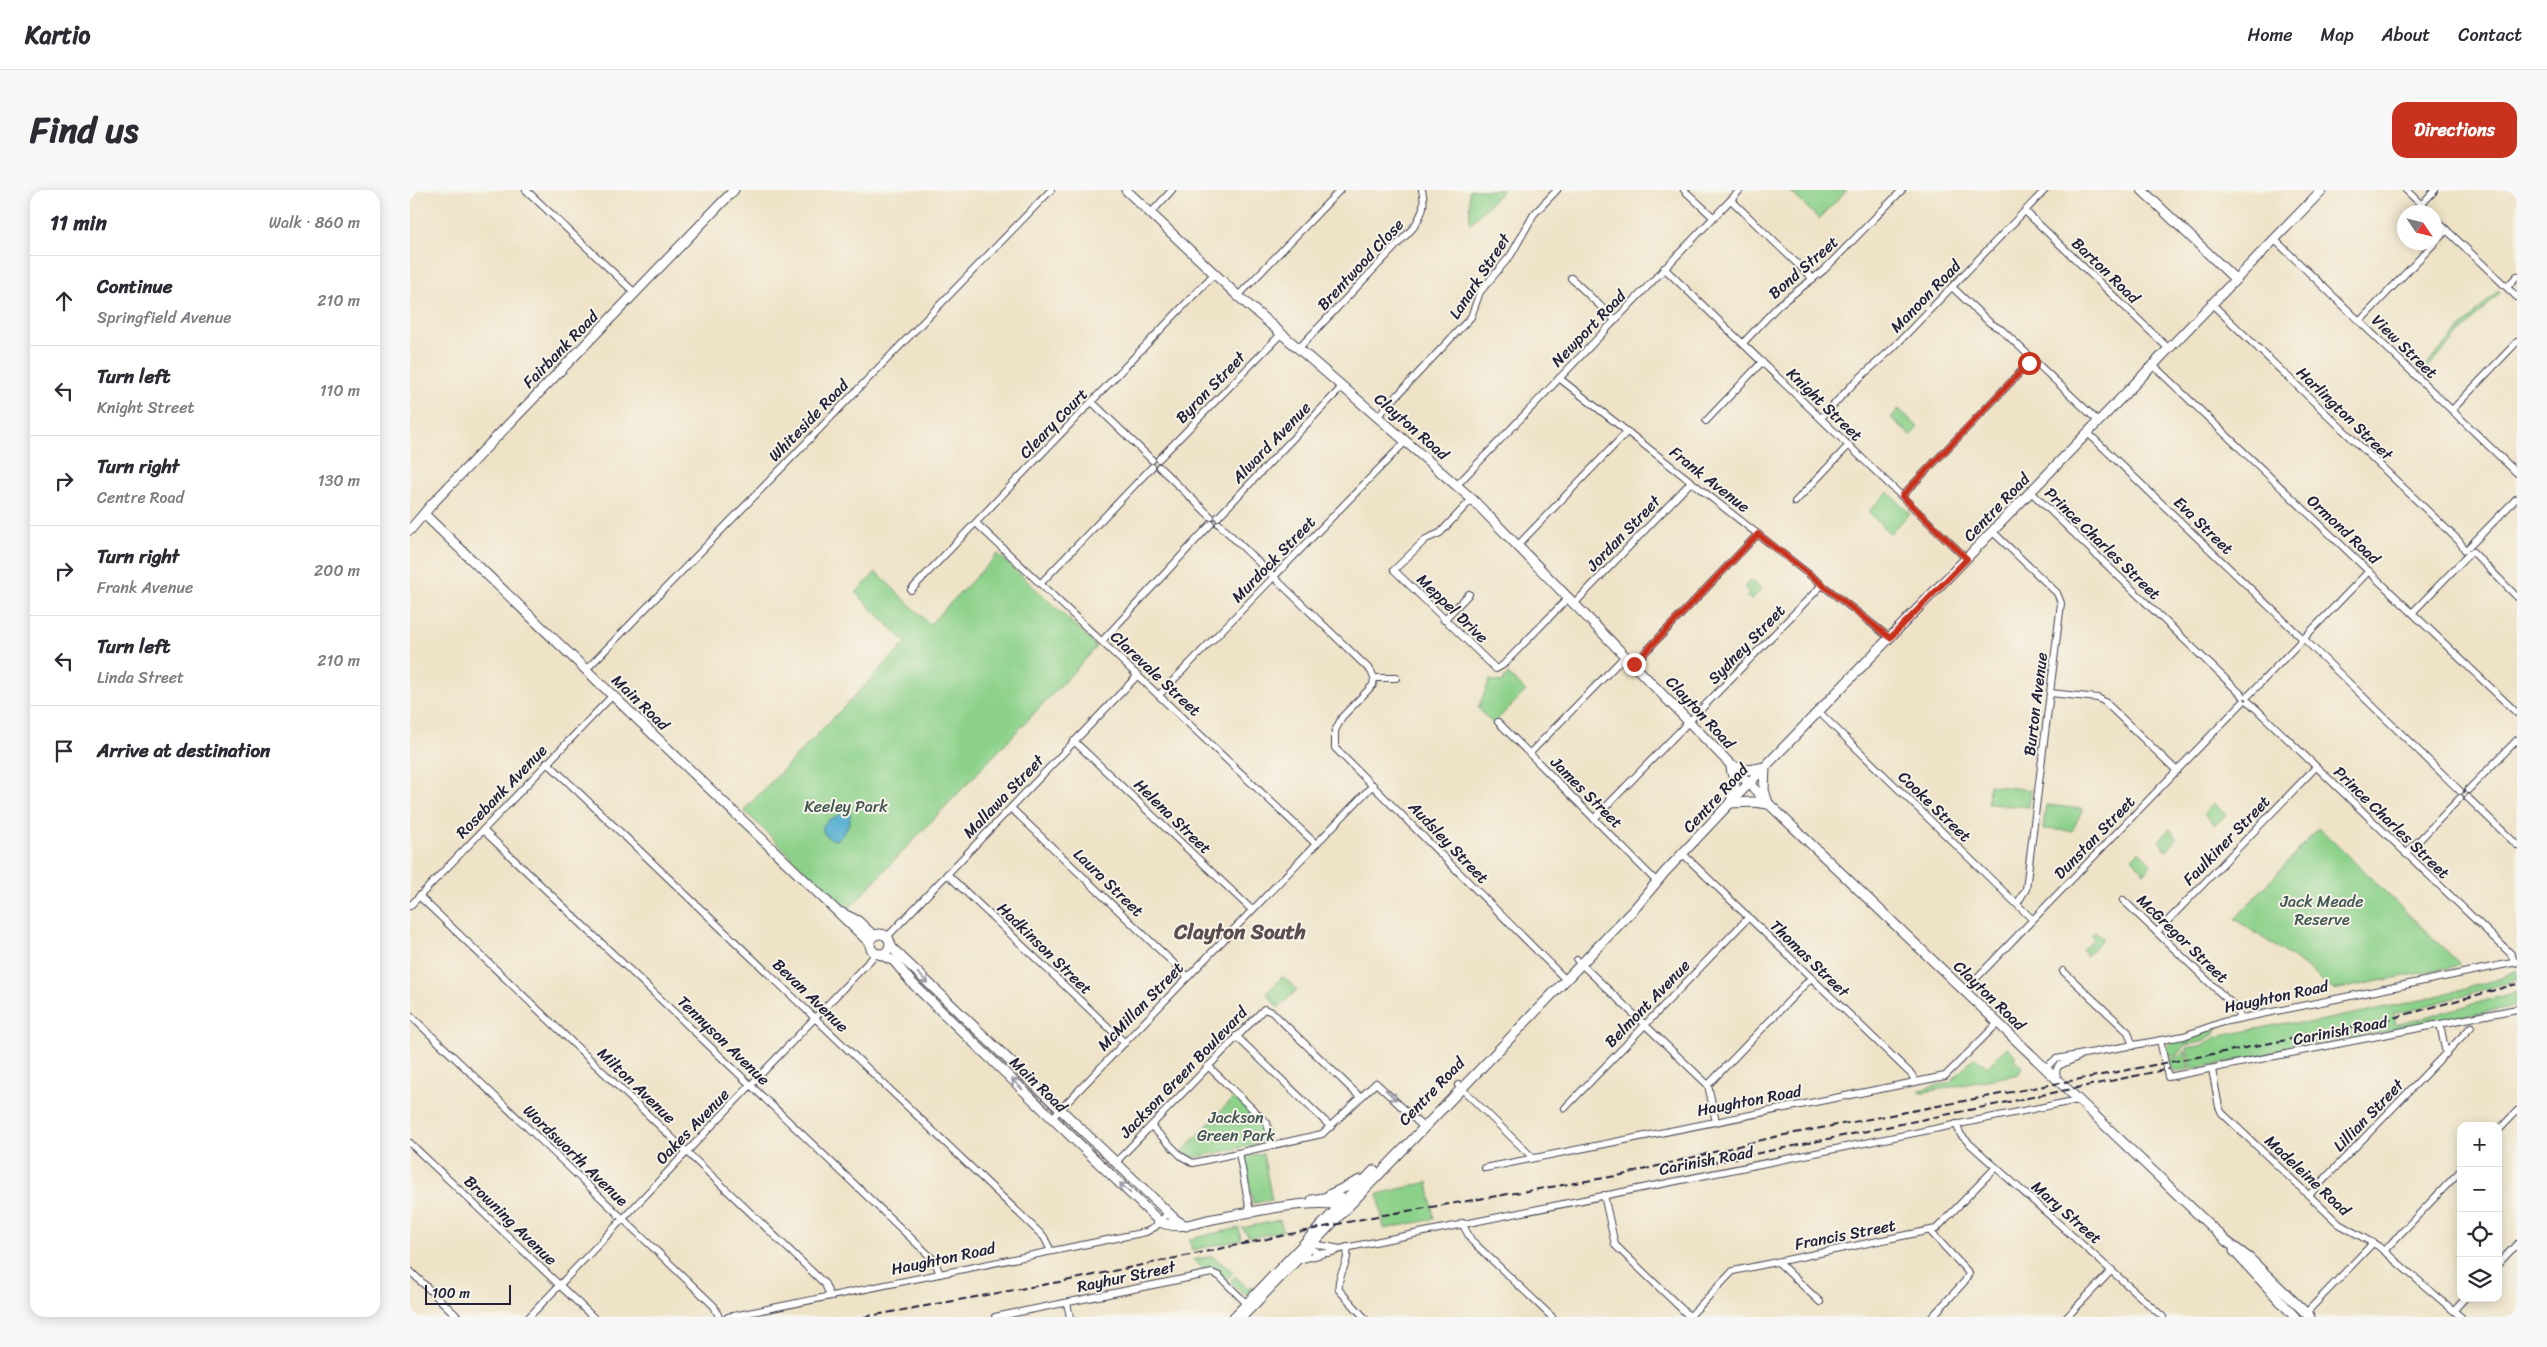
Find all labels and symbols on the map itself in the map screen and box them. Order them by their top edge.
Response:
north arrow [2397,205,2442,250]
street label: Brentwood Close [1310,211,1411,317]
street label: Lanark Street [1441,227,1519,325]
street label: Bond Street [1761,228,1845,307]
street label: Barton Road [2064,230,2148,312]
street label: Manoon Road [1883,252,1969,340]
street label: Newport Road [1544,282,1634,374]
street label: Fairbank Road [515,302,607,395]
street label: View Street [2364,307,2445,386]
street label: Byron Street [1168,344,1253,430]
route start [2018,352,2041,375]
street label: Harlington Street [2289,359,2400,468]
street label: Knight Street [1780,360,1870,449]
street label: Whiteside Road [761,371,857,469]
street label: Cleary Court [1012,381,1095,466]
street label: Clayton Road [1367,385,1457,469]
street label: Alward Avenue [1224,395,1318,491]
street label: Frank Avenue [1663,438,1757,520]
street label: Centre Road [1956,465,2038,549]
street label: Prince Charles Street [2037,480,2168,607]
street label: Ormond Road [2300,487,2389,573]
street label: Jordan Street [1578,488,1668,579]
street label: Eva Street [2167,489,2241,562]
street label: Murdock Street [1224,509,1323,610]
street label: Meppel Drive [1410,566,1496,651]
street label: Sydney Street [1700,597,1792,691]
street label: Clarevale Street [1103,623,1208,724]
street label: Burton Avenue [2015,651,2056,758]
route end [1623,653,1646,676]
street label: Main Road [605,667,678,739]
street label: Clayton Road [1659,669,1744,757]
street label: Rosebank Avenue [448,737,555,845]
street label: Mallawa Street [955,747,1052,845]
street label: James Street [1543,748,1630,836]
street label: Centre Road [1675,756,1757,840]
street label: Prince Charles Street [2326,759,2457,886]
street label: Cooke Street [1891,763,1978,849]
street label: Helena Street [1127,771,1219,861]
street label: Dunstan Street [2046,788,2142,886]
street label: Faulkiner Street [2175,788,2277,892]
park label: Keeley Park [804,792,888,821]
street label: Audsley Street [1400,793,1496,891]
street label: Laura Street [1066,841,1151,924]
street label: McGregor Street [2130,887,2236,990]
park label: Jack Meade Reserve [2280,887,2363,934]
street label: Hadkinson Street [990,895,1099,1002]
street label: Thomas Street [1763,912,1857,1005]
district label: Clayton South [1173,913,1306,951]
street label: Bevan Avenue [765,951,856,1040]
street label: Belmont Avenue [1597,952,1697,1055]
street label: Clayton Road [1946,953,2034,1039]
street label: McMillan Street [1090,955,1191,1058]
street label: Haughton Road [2221,971,2332,1022]
one-way arrow [917,972,929,984]
street label: Tennyson Avenue [670,988,777,1093]
street label: Jackson Green Boulevard [1111,998,1256,1146]
street label: Carinish Road [2290,1007,2391,1054]
street label: Milton Avenue [590,1040,683,1131]
street label: Main Road [1003,1049,1076,1121]
street label: Centre Road [1391,1049,1473,1133]
street label: Lillian Street [2326,1072,2411,1159]
street label: Haughton Road [1694,1076,1805,1125]
one-way arrow [1011,1078,1023,1090]
street label: Oakes Avenue [648,1081,737,1172]
one-way arrow [1385,1089,1397,1101]
street label: Wordsworth Avenue [516,1097,636,1214]
park label: Jackson Green Park [1197,1103,1276,1150]
street label: Madeleine Road [2258,1127,2359,1224]
street label: Carinish Road [1656,1137,1757,1184]
street label: Browning Avenue [457,1168,564,1273]
street label: Mary Street [2024,1173,2109,1252]
one-way arrow [1119,1182,1132,1194]
street label: Francis Street [1792,1210,1898,1258]
street label: Haughton Road [888,1233,999,1284]
street label: Rayhur Street [1074,1252,1178,1301]
scale bar [425,1282,511,1305]

